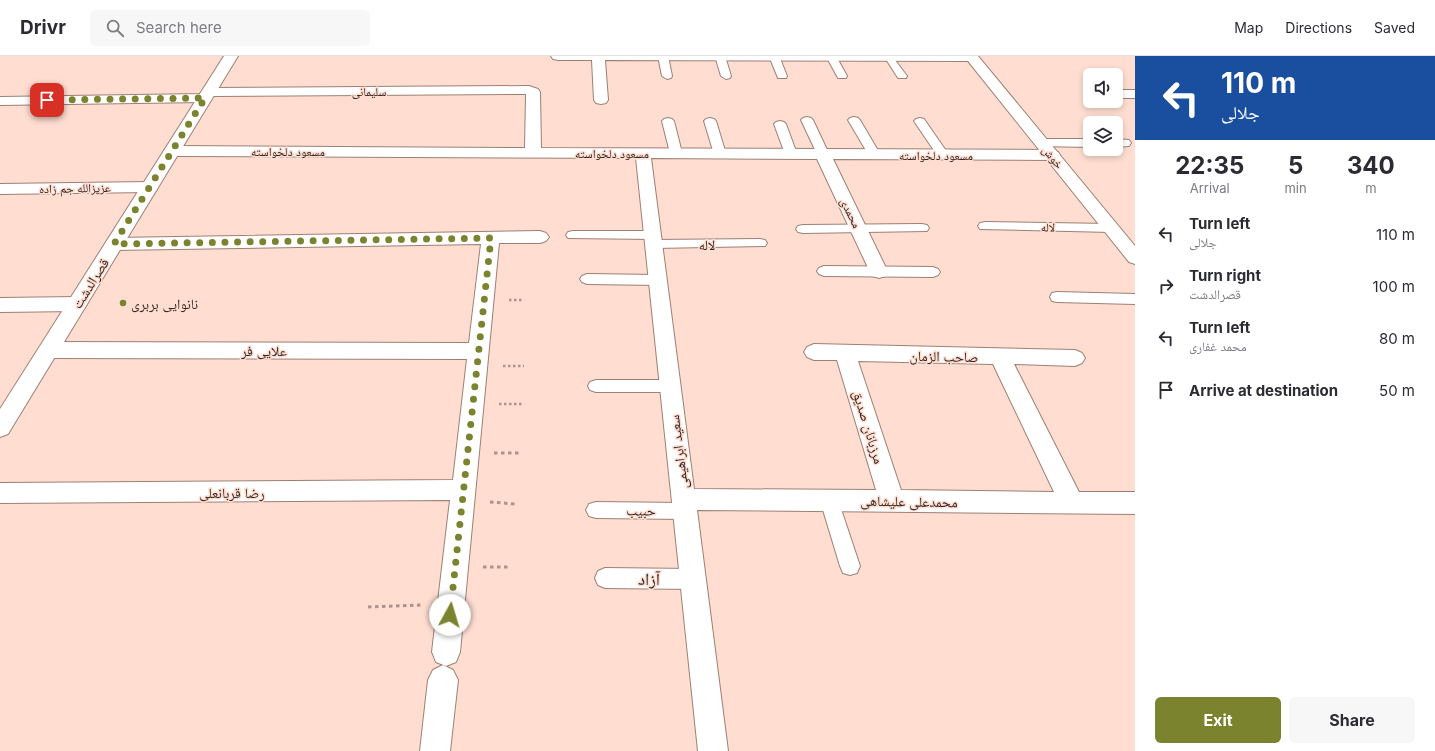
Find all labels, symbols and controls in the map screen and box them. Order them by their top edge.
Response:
search box [90,10,370,46]
text: Drivr [20,16,66,39]
icon: search [104,17,126,39]
text: Search here [136,18,222,37]
text: Map [1234,19,1263,36]
text: Directions [1285,19,1352,36]
text: Saved [1374,19,1415,36]
text: 110 m [1221,66,1296,100]
map controls [1083,68,1123,156]
button: sound [1083,68,1123,108]
icon: left [1155,72,1207,124]
pin [30,83,64,117]
street label: سلیمانی [352,84,386,99]
icon: arrive [36,89,58,111]
text: جلالی [1221,102,1260,123]
button: layers [1083,116,1123,156]
street label: خوش [1039,142,1067,172]
street label: مسعود دلخواسته [251,144,325,159]
street label: مسعود دلخواسته [575,146,649,161]
street label: مسعود دلخواسته [899,148,973,163]
text: 22:35 [1175,151,1244,180]
text: 5 [1288,151,1303,180]
text: 340 [1347,151,1395,180]
street label: عزیزالله جم زاده [39,180,111,197]
text: Arrival [1190,180,1230,196]
text: min [1284,180,1307,196]
text: m [1365,180,1377,196]
street label: محمدی [837,196,865,230]
text: Turn left [1189,214,1250,233]
street label: لاله [1041,219,1055,235]
icon: left [1155,223,1177,245]
text: 110 m [1376,225,1415,244]
text: جلالی [1189,234,1217,250]
street label: لاله [699,236,715,253]
street label: قصرالدشت [68,255,113,312]
text: Turn right [1189,266,1261,285]
icon: right [1155,275,1177,297]
text: 100 m [1373,277,1415,296]
text: قصرالدشت [1189,286,1241,302]
place label: نانوایی بربری [131,295,198,313]
marker: نانوایی بربری [118,298,128,308]
text: Turn left [1189,318,1250,337]
icon: left [1155,327,1177,349]
text: 80 m [1379,329,1415,348]
text: محمد غفاری [1189,338,1247,354]
street label: علایی فر [240,342,287,360]
street label: صاحب الزمان [909,347,979,366]
icon: arrive [1155,379,1177,401]
text: Arrive at destination [1189,381,1338,400]
text: 50 m [1379,381,1415,400]
street label: مرزبانان صدیق [848,388,888,466]
street label: سعید ابراهیمی [665,414,692,490]
street label: رضا قربانعلی [199,484,265,502]
street label: محمدعلی علیشاهی [860,492,958,511]
street label: حبیب [626,501,656,519]
street label: آزاد [638,569,661,589]
position arrow [429,594,471,636]
button: Exit [1155,697,1281,743]
button: Share [1289,697,1415,743]

